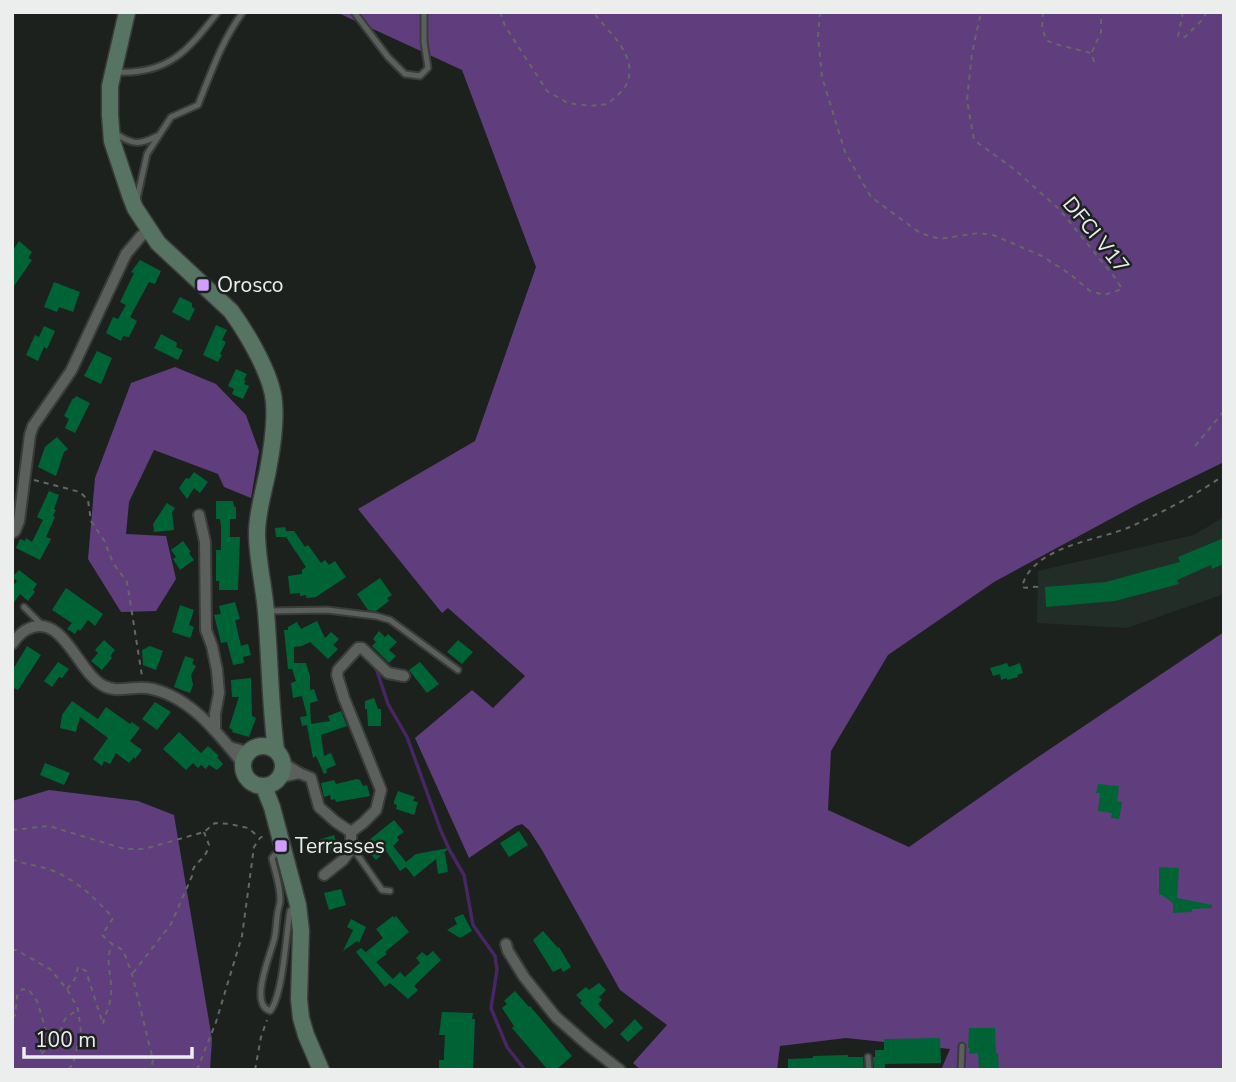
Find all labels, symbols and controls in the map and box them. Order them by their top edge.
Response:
street label: DFCI V17 [1056,191,1136,279]
place label: Orosco [217,271,283,299]
marker: Orosco [195,277,211,293]
place label: Terrasses [295,832,385,860]
marker: Terrasses [273,838,289,854]
scale bar [24,1016,192,1060]
text: 100 m [35,1026,96,1054]

